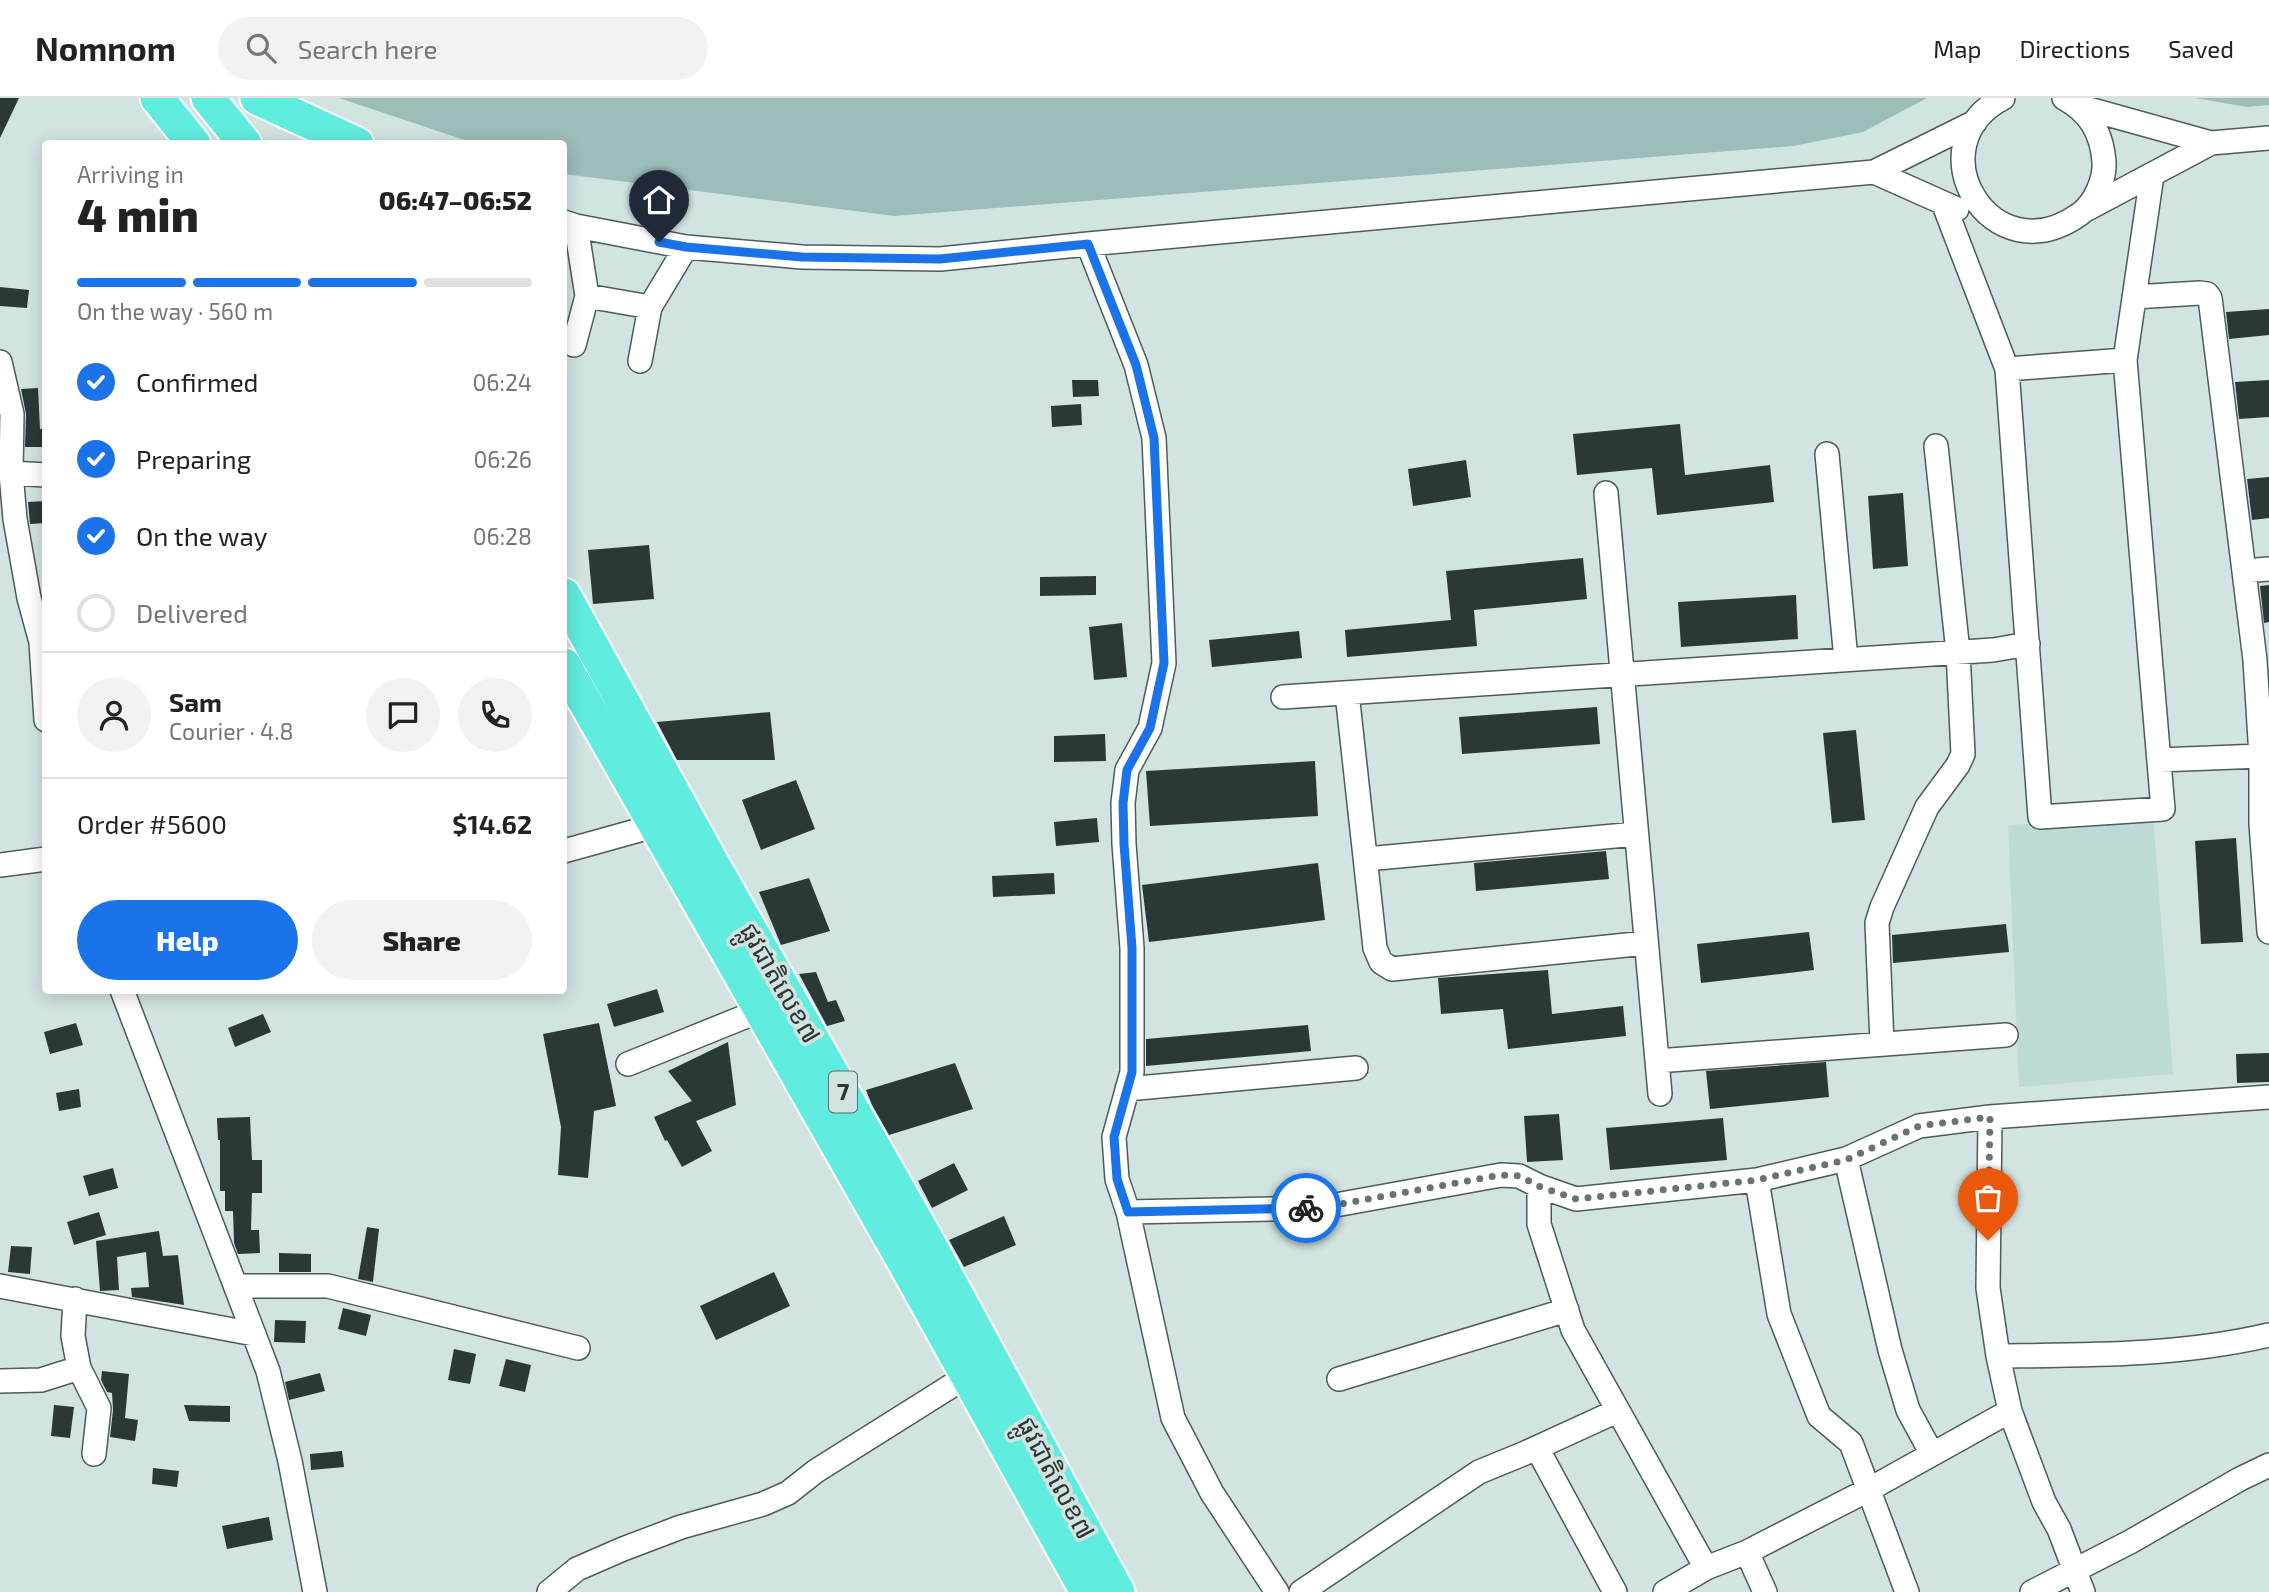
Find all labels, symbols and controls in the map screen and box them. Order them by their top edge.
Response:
search box [218,17,708,80]
text: Nomnom [35,28,176,68]
icon: search [242,29,280,67]
text: Search here [298,33,437,64]
text: Map [1933,34,1981,63]
text: Directions [2019,34,2130,63]
text: Saved [2168,34,2234,63]
text: Arriving in [77,160,184,188]
pin [629,170,689,242]
icon: home [640,181,678,219]
text: 06:47–06:52 [379,184,532,215]
text: 4 min [77,186,199,241]
text: On the way · 560 m [77,297,273,325]
icon: check [77,363,115,401]
text: Confirmed [136,366,259,397]
text: 06:24 [472,368,532,396]
icon: check [77,440,115,478]
text: Preparing [136,443,251,474]
text: 06:26 [473,445,532,473]
icon: check [77,517,115,555]
text: On the way [136,520,267,551]
text: 06:28 [473,522,532,550]
text: Delivered [136,597,248,628]
button: person [77,678,151,752]
button: chat [366,678,440,752]
button: phone [458,678,532,752]
text: Sam [169,686,222,717]
text: Courier · 4.8 [169,717,293,745]
text: Order #5600 [77,808,227,839]
text: $14.62 [452,808,532,839]
button: Help [77,900,298,980]
button: Share [312,900,532,980]
street label: ផ្លូវជាតិលេខ៧ [726,917,828,1053]
road number: 7 [829,1072,857,1112]
pin [1958,1168,2018,1240]
courier [1271,1173,1341,1243]
icon: bag [1969,1179,2007,1217]
icon: bike [1287,1189,1325,1227]
street label: ផ្លូវជាតិលេខ៧ [1004,1411,1102,1548]

